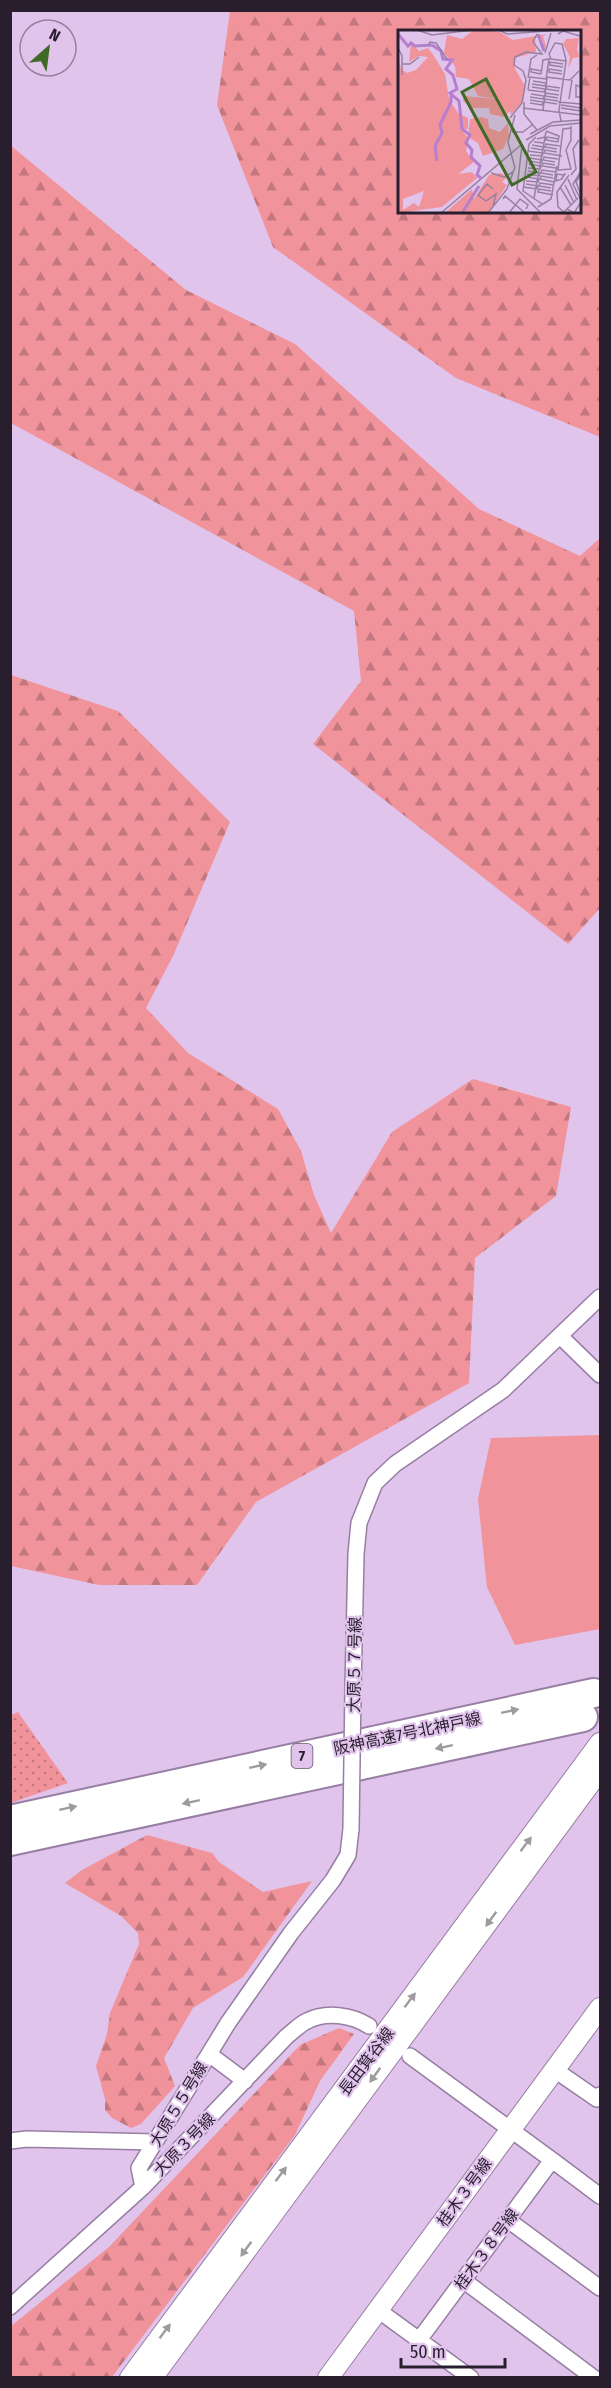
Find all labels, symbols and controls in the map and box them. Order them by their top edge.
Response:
north arrow [18,18,78,78]
text: N [46,25,64,46]
inset map [398,30,581,213]
street label: 大原５７号線 [344,1617,365,1713]
one-way arrow [501,1706,520,1715]
street label: 阪神高速7号北神戸線 [332,1709,483,1758]
one-way arrow [434,1743,453,1752]
road number: 7 [292,1744,312,1768]
one-way arrow [249,1761,268,1770]
one-way arrow [182,1798,201,1808]
one-way arrow [58,1803,77,1812]
one-way arrow [520,1836,532,1852]
one-way arrow [485,1910,497,1926]
one-way arrow [404,1993,416,2009]
street label: 長田箕谷線 [335,2024,398,2099]
street label: 大原５５号線 [146,2058,211,2150]
one-way arrow [369,2067,381,2083]
street label: 大原３号線 [150,2109,219,2180]
street label: 桂木３号線 [433,2154,496,2230]
one-way arrow [275,2166,288,2182]
street label: 桂木３８号線 [451,2205,522,2294]
one-way arrow [240,2241,253,2257]
one-way arrow [159,2323,171,2338]
scale bar [401,2331,504,2369]
text: 50 m [410,2341,446,2363]

